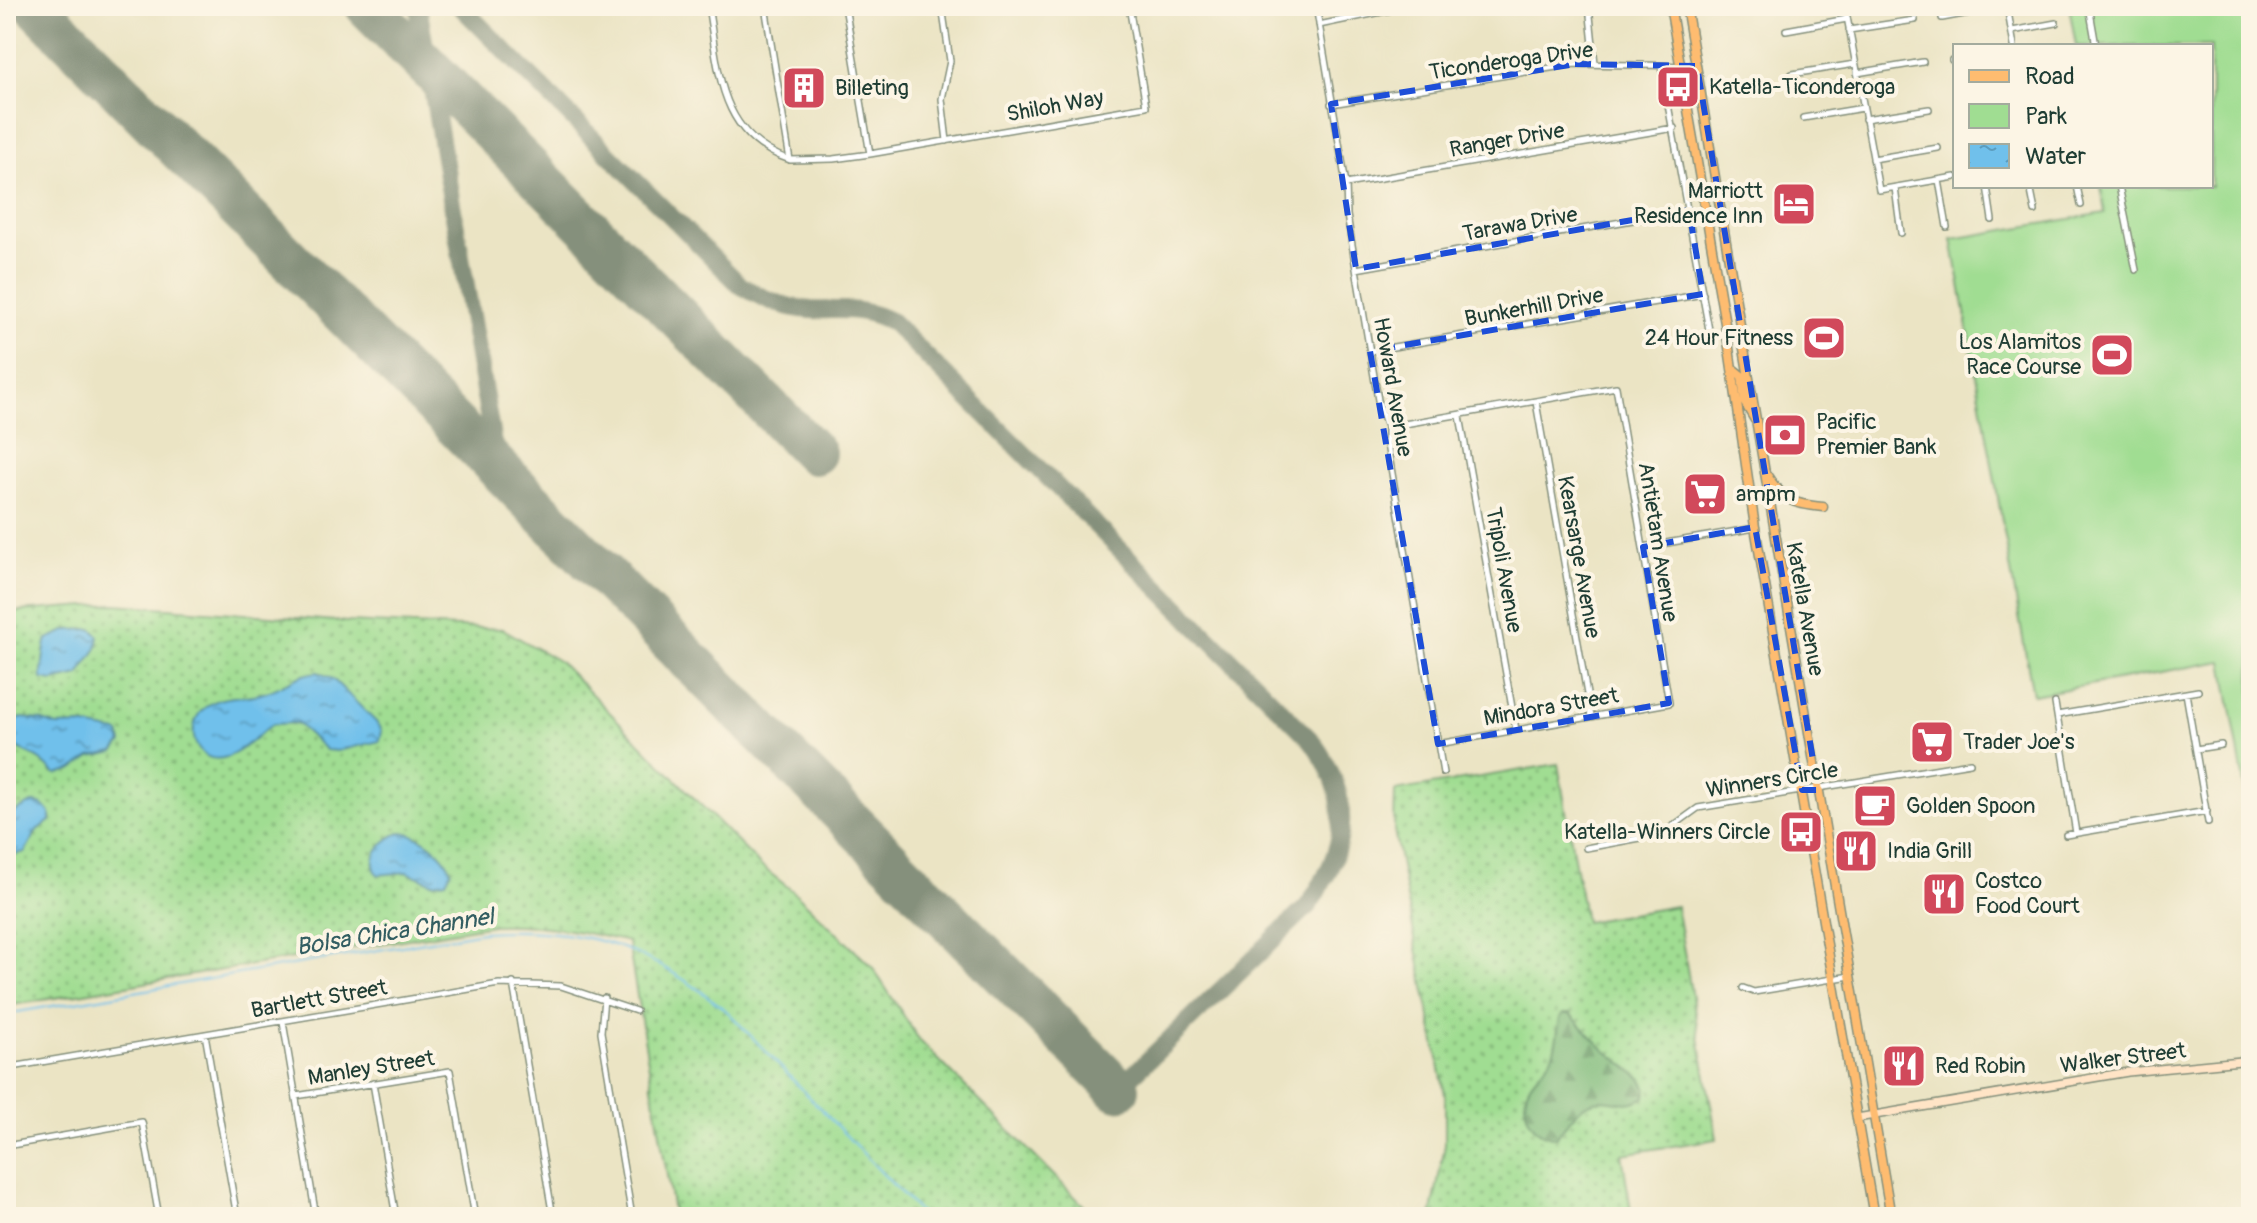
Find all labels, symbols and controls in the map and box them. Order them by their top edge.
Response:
street label: Ticonderoga Drive [1427,36,1595,86]
legend [1953,44,2213,188]
text: Road [2025,62,2075,91]
bus stop icon: Katella-Ticonderoga [1654,63,1702,111]
building icon: Billeting [780,64,828,112]
place label: Katella-Ticonderoga [1709,73,1895,101]
place label: Billeting [835,74,909,102]
street label: Shiloh Way [1004,84,1106,128]
text: Park [2025,102,2067,131]
street label: Ranger Drive [1447,116,1567,164]
text: Water [2025,142,2086,171]
place label: Marriott Residence Inn [1634,177,1763,230]
hotel icon: Marriott Residence Inn [1770,180,1818,228]
street label: Tarawa Drive [1460,200,1580,248]
street label: Bunkerhill Drive [1462,281,1606,333]
sports icon: 24 Hour Fitness [1800,314,1848,362]
street label: Howard Avenue [1367,315,1419,459]
place label: 24 Hour Fitness [1645,324,1793,352]
place label: Los Alamitos Race Course [1958,328,2081,381]
sports icon: Los Alamitos Race Course [2088,331,2136,379]
place label: Pacific Premier Bank [1816,408,1936,461]
bank icon: Pacific Premier Bank [1761,411,1809,459]
street label: Antietam Avenue [1632,460,1684,624]
supermarket icon: ampm [1681,470,1729,518]
street label: Kearsarge Avenue [1551,474,1607,641]
place label: ampm [1736,480,1796,508]
street label: Tripoli Avenue [1479,505,1529,635]
street label: Katella Avenue [1779,540,1831,678]
street label: Mindora Street [1481,681,1621,733]
supermarket icon: Trader Joe's [1908,718,1956,766]
place label: Trader Joe's [1963,728,2075,756]
street label: Winners Circle [1704,756,1840,804]
cafe icon: Golden Spoon [1851,782,1899,830]
place label: Golden Spoon [1906,792,2035,820]
bus stop icon: Katella-Winners Circle [1777,808,1825,856]
place label: Katella-Winners Circle [1564,818,1770,846]
restaurant icon: India Grill [1832,827,1880,875]
place label: India Grill [1887,837,1972,865]
place label: Costco Food Court [1975,867,2080,920]
restaurant icon: Costco Food Court [1920,870,1968,918]
water label: Bolsa Chica Channel [294,902,498,962]
street label: Bartlett Street [249,973,389,1025]
street label: Walker Street [2058,1036,2188,1080]
restaurant icon: Red Robin [1880,1042,1928,1090]
street label: Manley Street [306,1044,436,1092]
place label: Red Robin [1935,1052,2026,1080]

